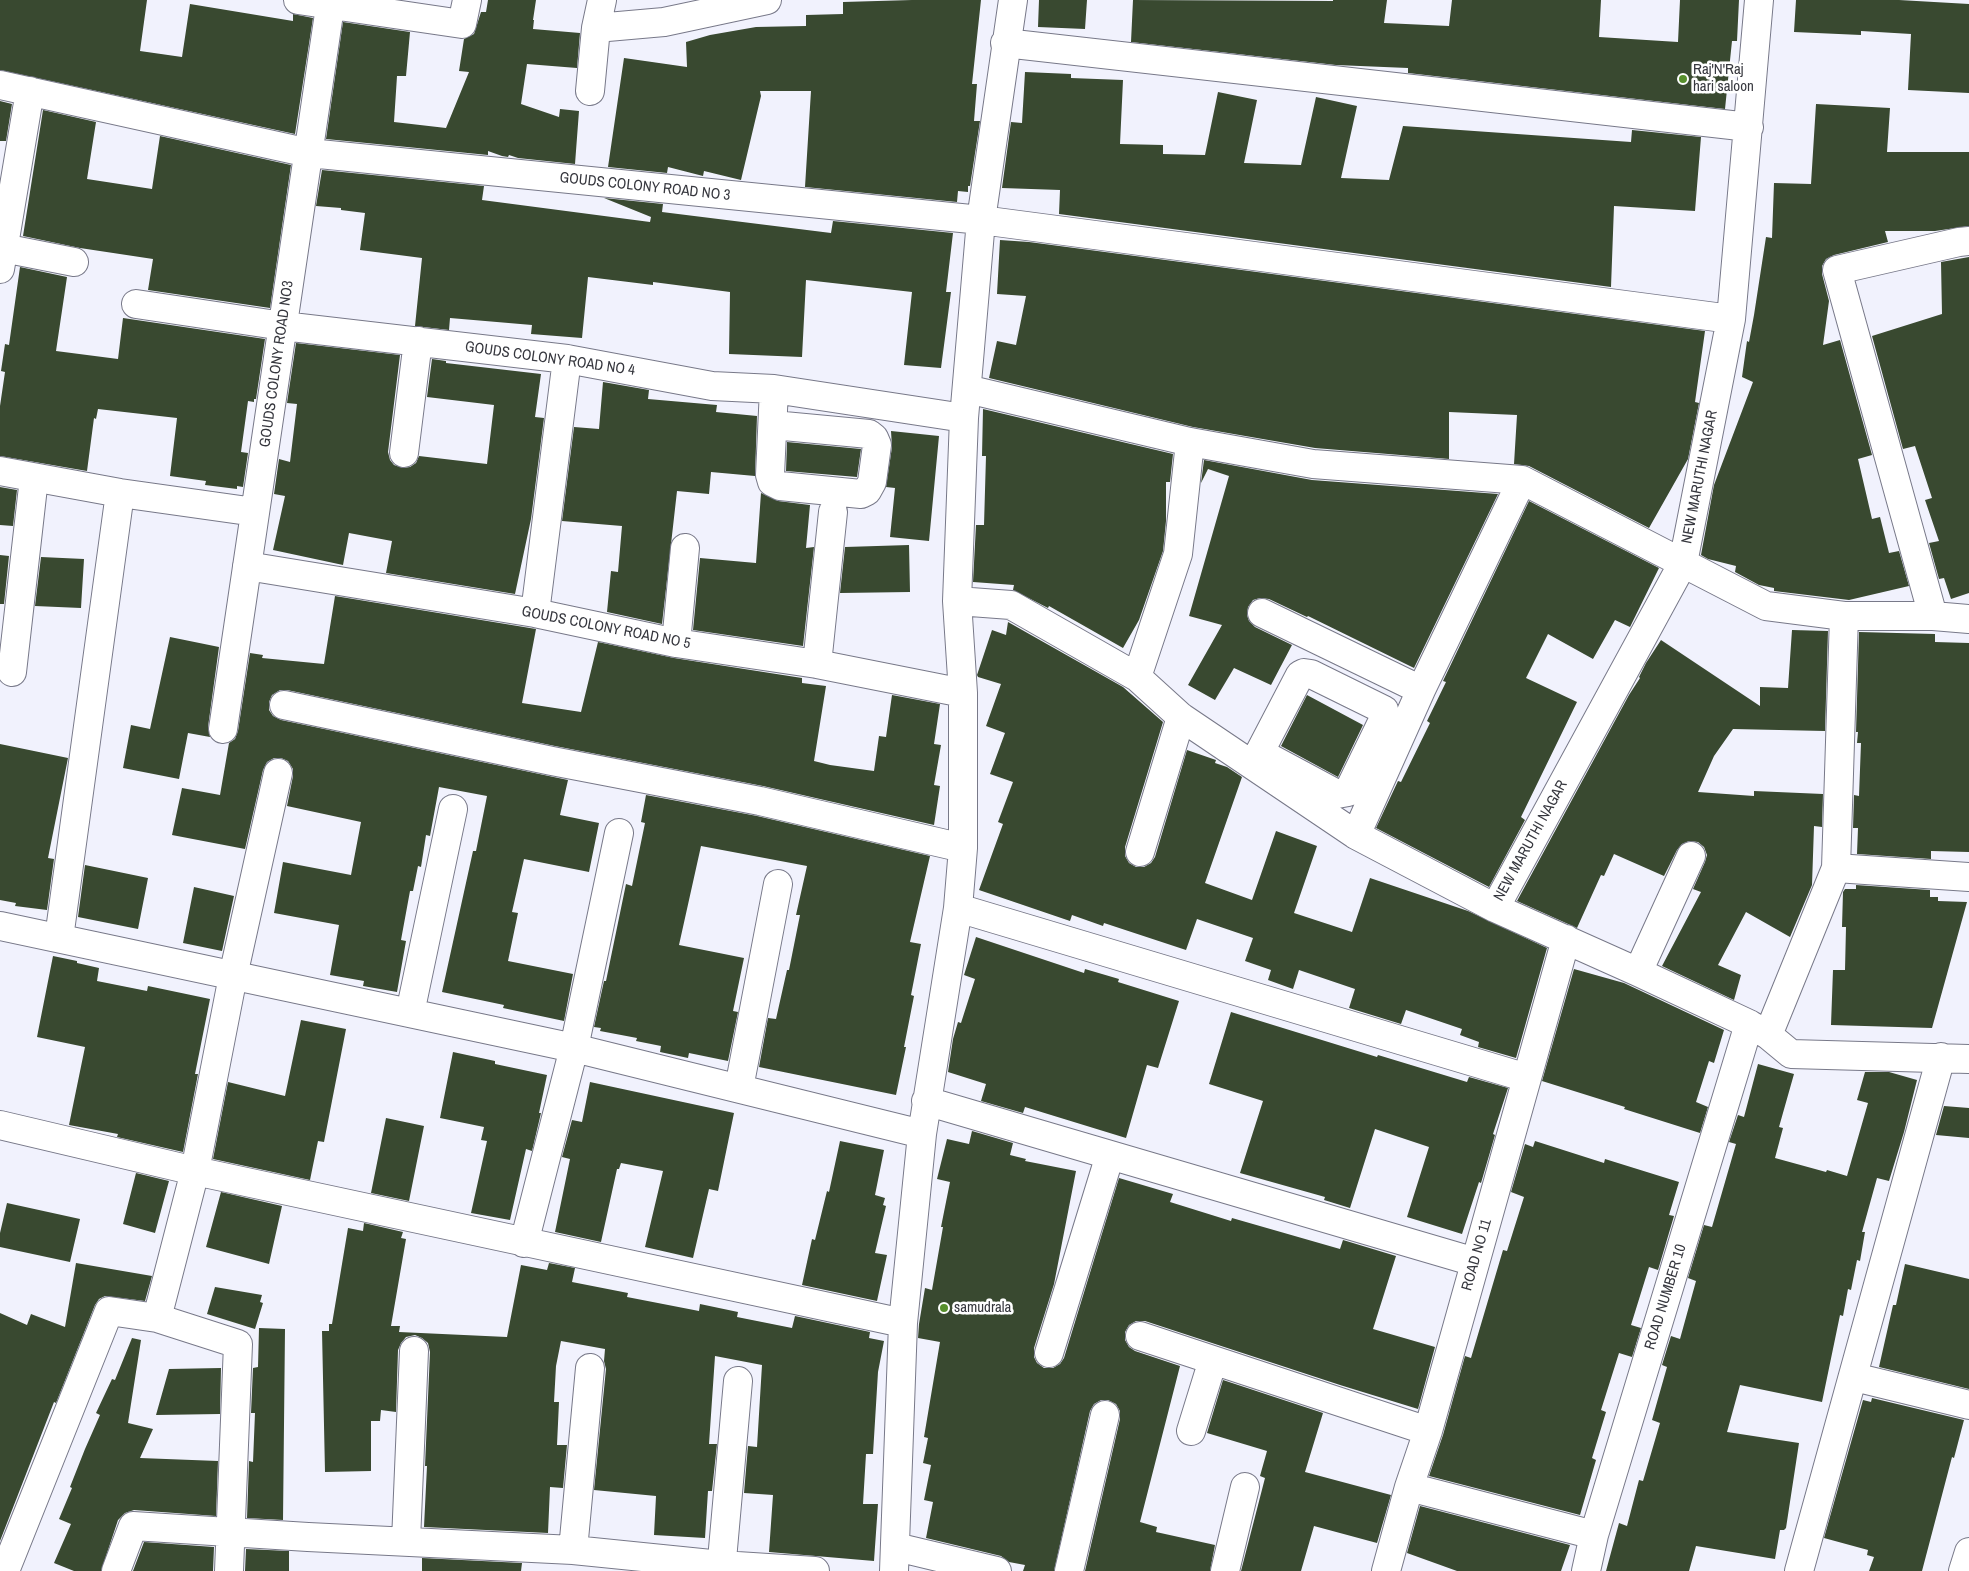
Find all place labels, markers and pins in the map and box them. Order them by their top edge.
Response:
place label: Raj'N'Raj hari saloon [1693,61,1754,96]
marker: Raj'N'Raj hari saloon [1677,73,1689,85]
place label: samudrala [954,1299,1011,1317]
marker: samudrala [938,1302,950,1314]

